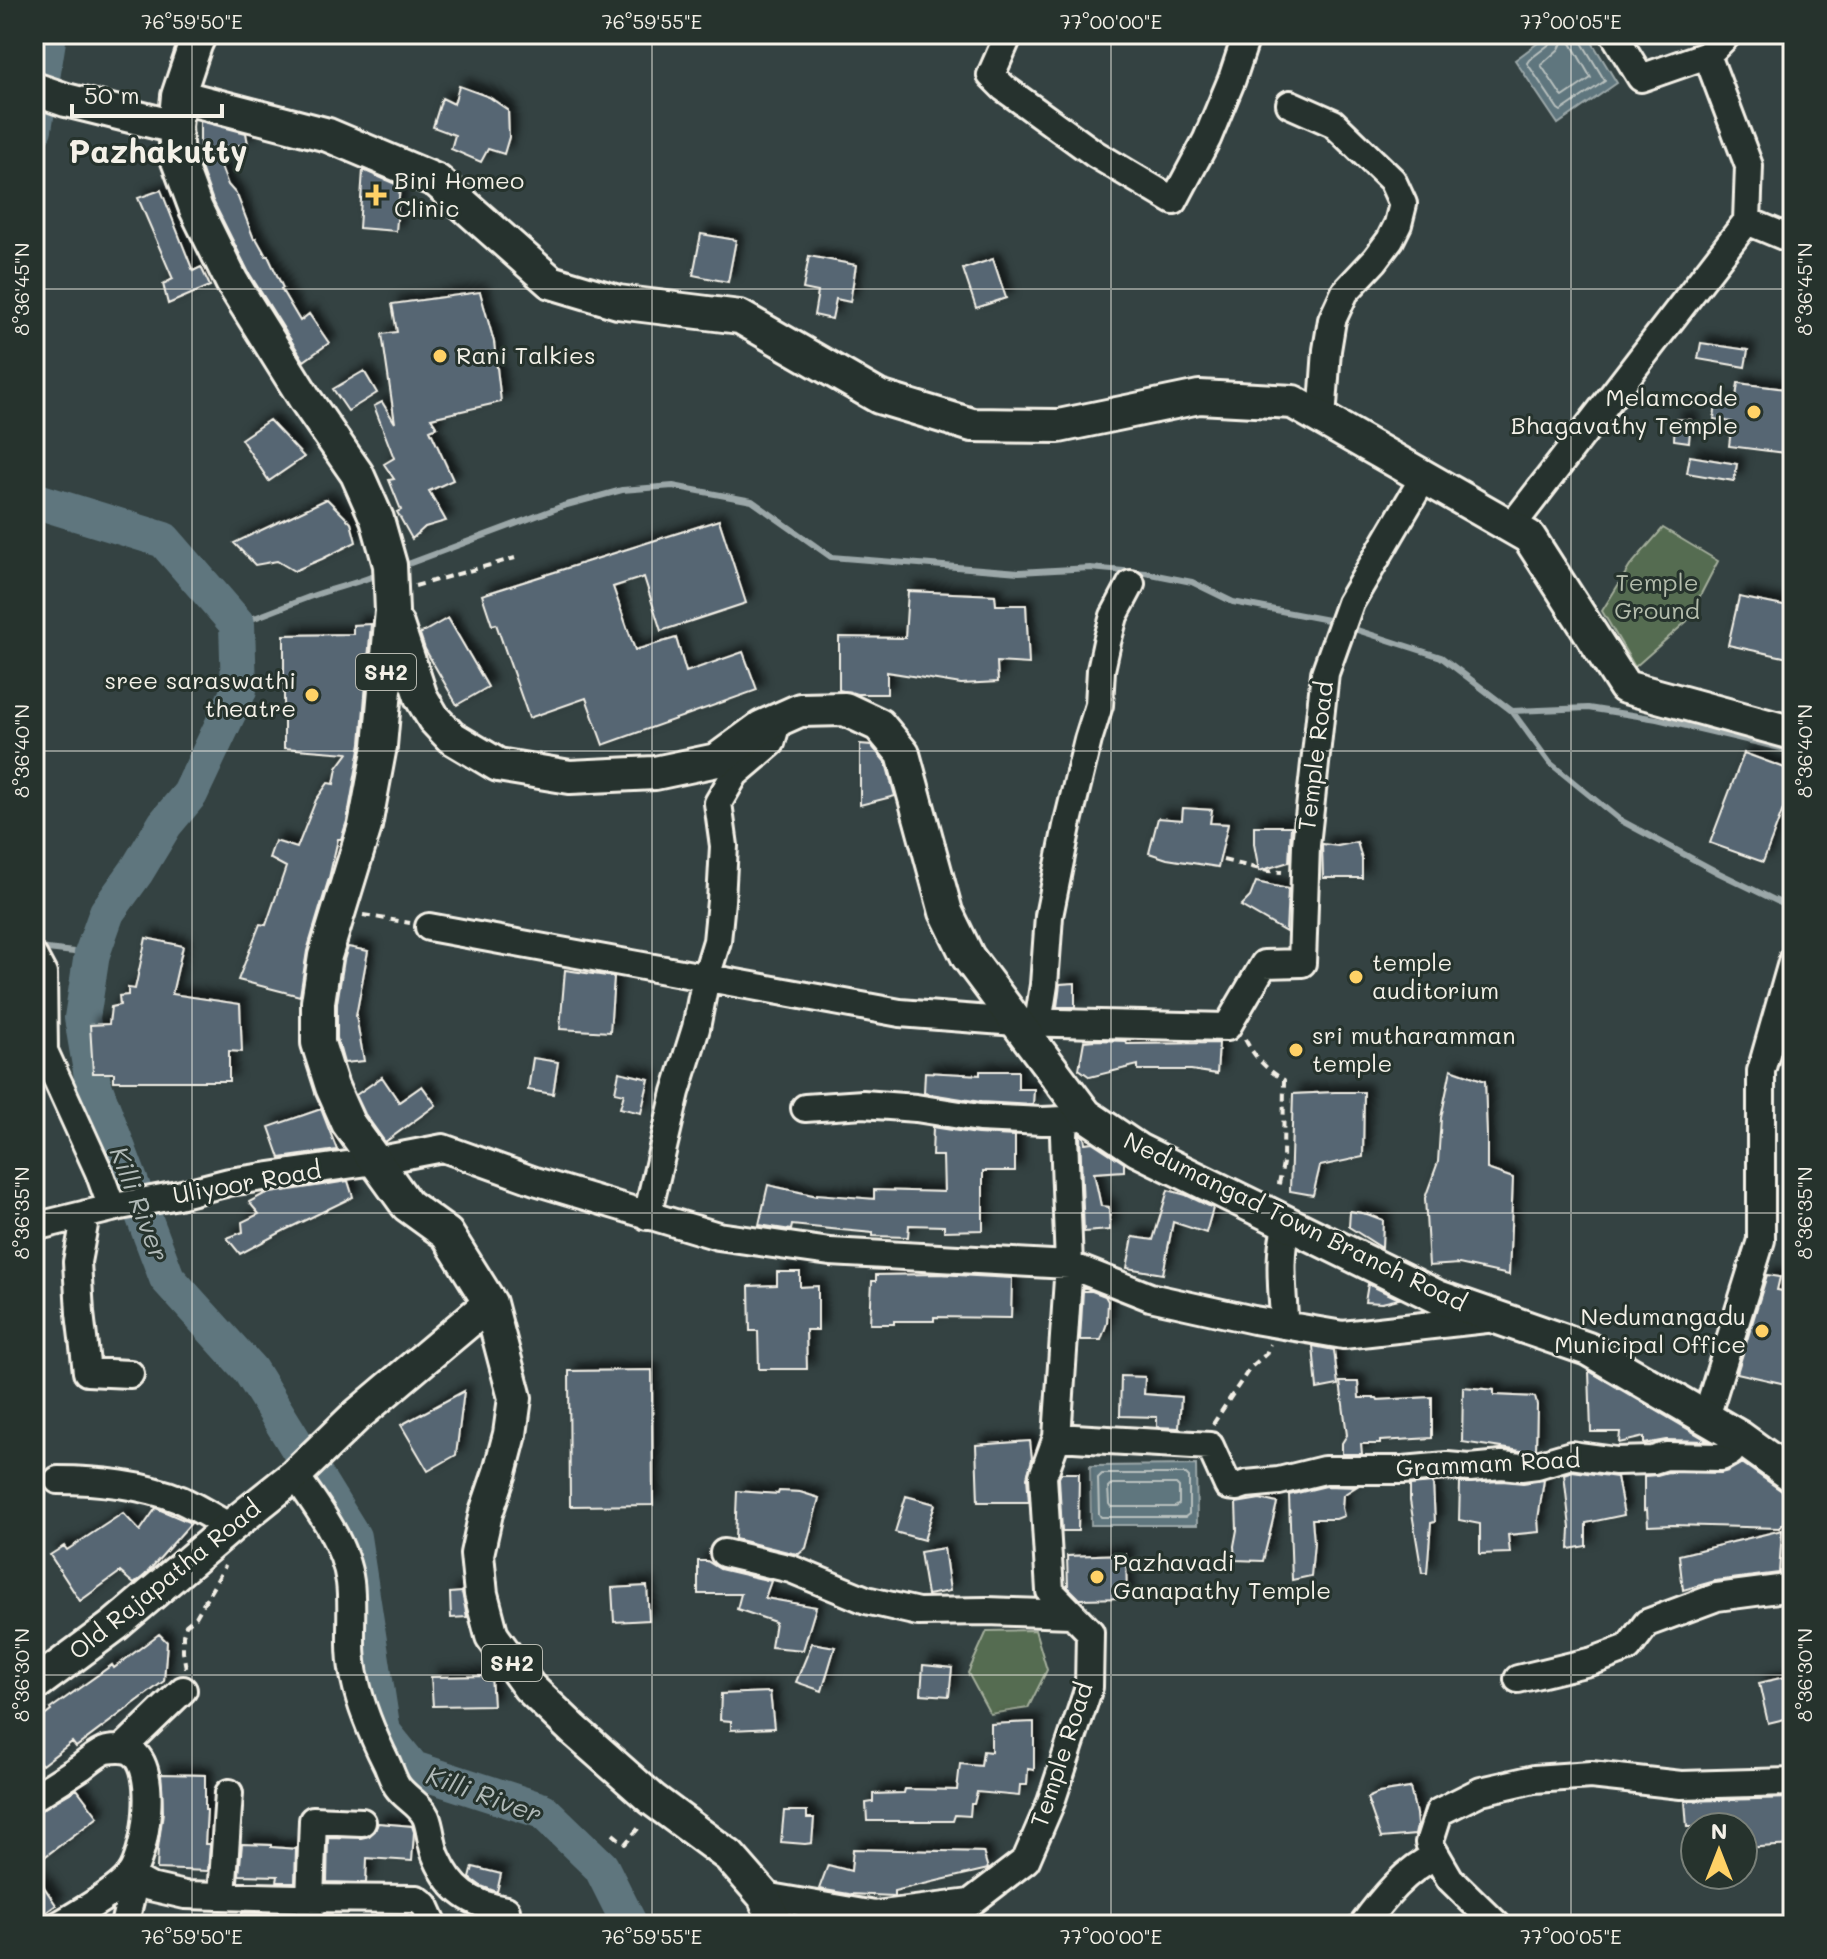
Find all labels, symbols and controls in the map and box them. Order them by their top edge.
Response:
text: 76°59'50"E [141,8,243,34]
text: 76°59'55"E [602,8,702,34]
text: 77°00'00"E [1060,8,1162,34]
text: 77°00'05"E [1520,8,1622,34]
scale bar [72,68,222,118]
text: 50 m [84,79,140,110]
district label: Pazhakutty [68,129,248,172]
place label: Bini Homeo Clinic [394,164,524,223]
marker: Bini Homeo Clinic [365,184,387,206]
text: 8°36'45"N [8,242,34,336]
text: 8°36'45"N [1791,242,1817,336]
place label: Rani Talkies [456,339,596,370]
marker: Rani Talkies [431,347,449,365]
place label: Melamcode Bhagavathy Temple [1511,381,1738,440]
marker: Melamcode Bhagavathy Temple [1745,403,1763,421]
park label: Temple Ground [1614,566,1700,625]
road number: SH2 [356,654,416,690]
place label: sree saraswathi theatre [105,664,296,723]
street label: Temple Road [1290,679,1339,832]
marker: sree saraswathi theatre [303,686,321,704]
text: 8°36'40"N [8,704,34,798]
text: 8°36'40"N [1791,704,1817,798]
place label: temple auditorium [1372,946,1499,1005]
marker: temple auditorium [1347,968,1365,986]
place label: sri mutharamman temple [1312,1019,1516,1078]
marker: sri mutharamman temple [1287,1041,1305,1059]
street label: Nedumangad Town Branch Road [1119,1124,1472,1317]
water label: Killi River [102,1141,177,1266]
street label: Uliyoor Road [170,1153,323,1210]
text: 8°36'35"N [8,1166,34,1260]
text: 8°36'35"N [1791,1166,1817,1260]
place label: Nedumangadu Municipal Office [1554,1300,1746,1359]
marker: Nedumangadu Municipal Office [1753,1322,1771,1340]
street label: Grammam Road [1395,1442,1581,1483]
street label: Old Rajapatha Road [62,1492,266,1666]
place label: Pazhavadi Ganapathy Temple [1113,1546,1331,1605]
marker: Pazhavadi Ganapathy Temple [1088,1568,1106,1586]
text: 8°36'30"N [8,1628,34,1722]
text: 8°36'30"N [1791,1628,1817,1722]
road number: SH2 [482,1645,542,1681]
street label: Temple Road [1023,1678,1099,1831]
water label: Killi River [422,1757,547,1831]
north arrow [1679,1811,1759,1891]
text: N [1711,1816,1727,1845]
text: 76°59'50"E [141,1923,243,1949]
text: 76°59'55"E [602,1923,702,1949]
text: 77°00'00"E [1060,1923,1162,1949]
text: 77°00'05"E [1520,1923,1622,1949]

